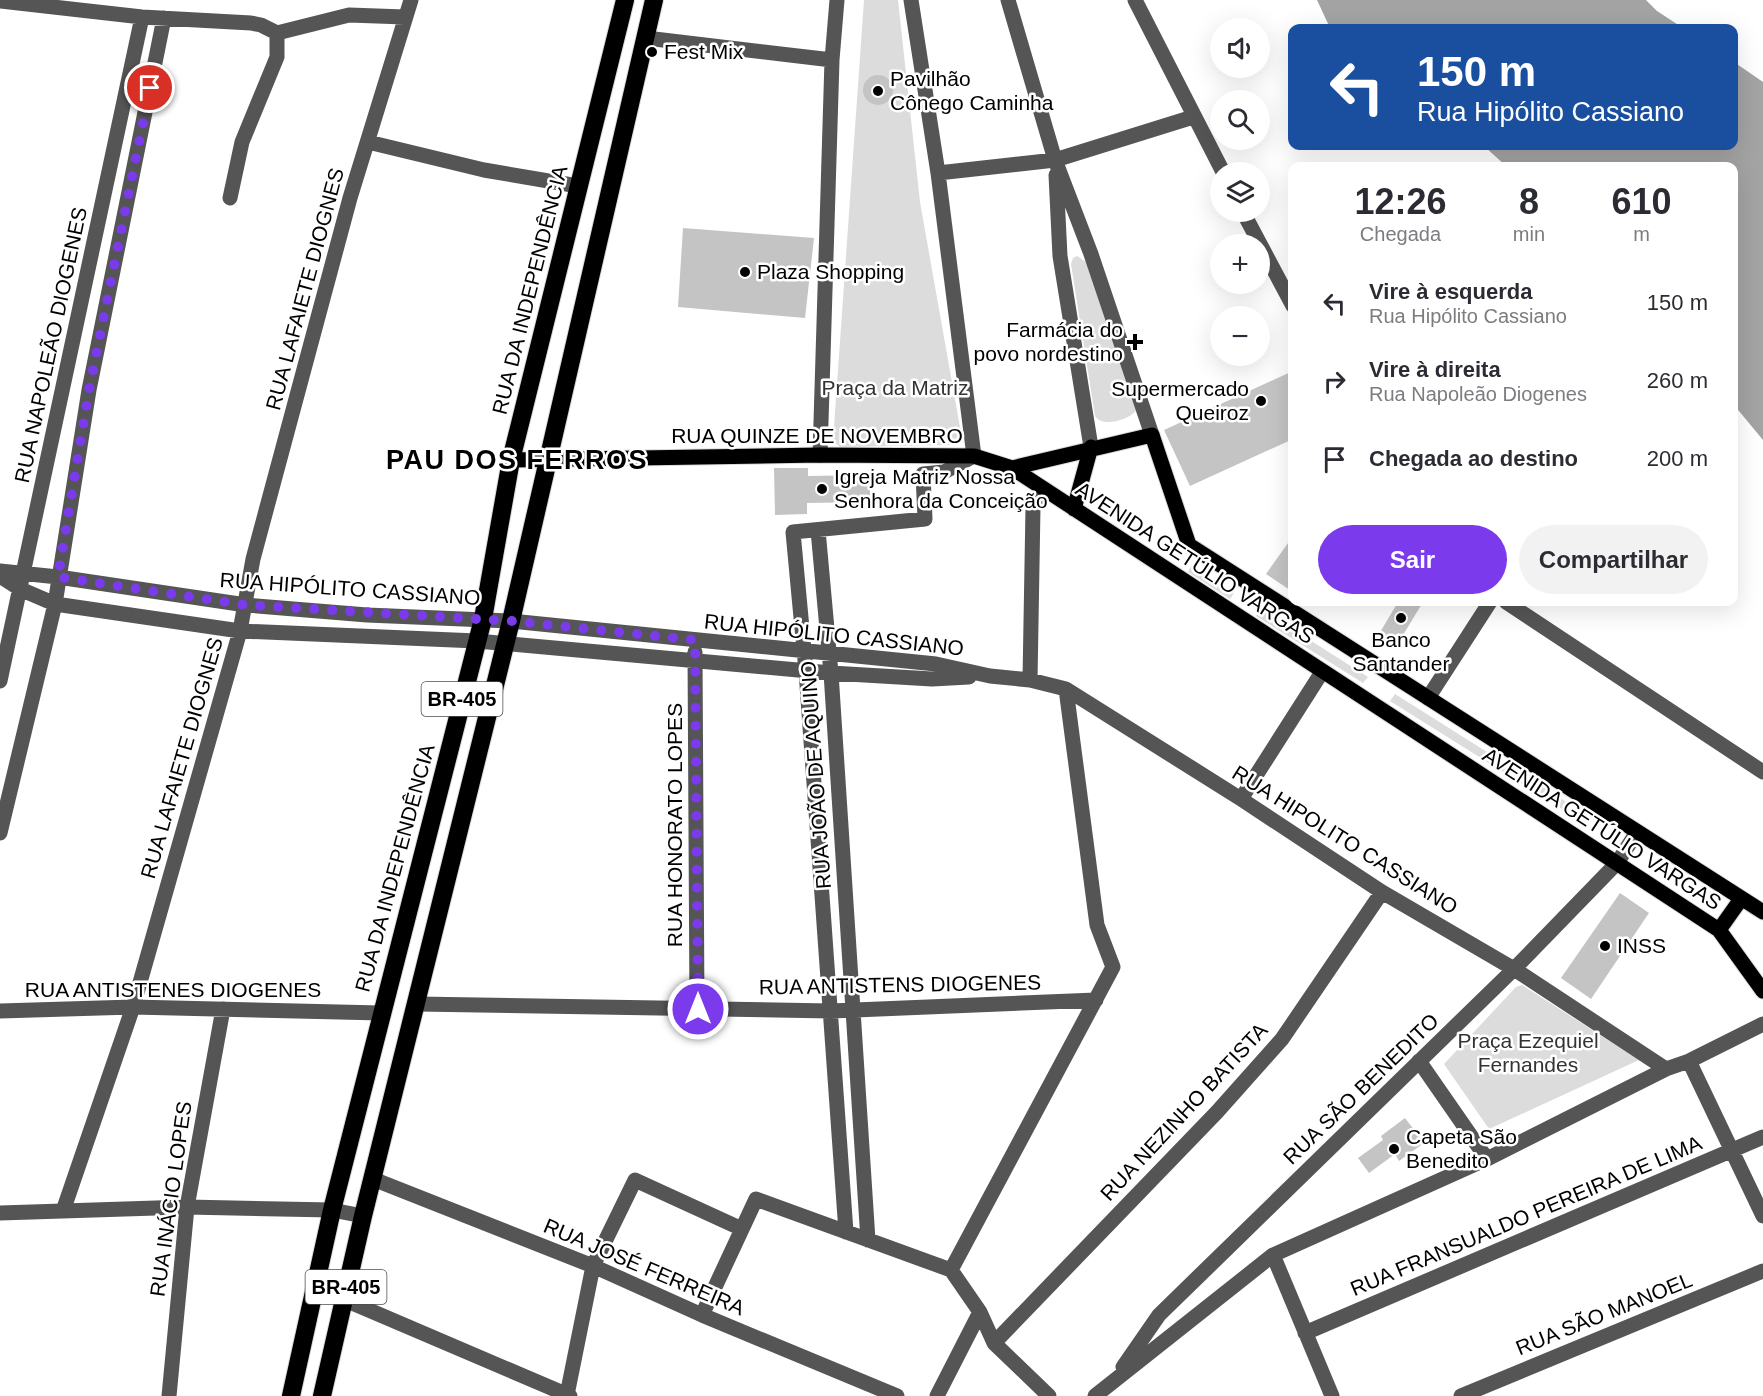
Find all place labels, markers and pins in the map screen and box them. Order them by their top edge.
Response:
place label: Fest Mix [664,40,744,63]
marker: Fest Mix [645,45,659,59]
pin [124,62,175,113]
place label: Pavilhão Cônego Caminha [890,67,1054,114]
marker: Pavilhão Cônego Caminha [871,84,885,98]
place label: Plaza Shopping [757,260,904,283]
marker: Plaza Shopping [738,265,752,279]
place label: Farmácia do povo nordestino [974,318,1123,365]
marker: Farmácia do povo nordestino [1128,335,1142,349]
place label: Supermercado Queiroz [1111,377,1249,424]
marker: Supermercado Queiroz [1254,394,1268,408]
place label: Igreja Matriz Nossa Senhora da Conceição [834,465,1048,512]
marker: Igreja Matriz Nossa Senhora da Conceição [815,482,829,496]
marker: Banco Santander [1394,611,1408,625]
place label: Banco Santander [1353,628,1449,675]
place label: INSS [1617,934,1666,957]
marker: INSS [1598,939,1612,953]
place label: Capeta São Benedito [1406,1125,1517,1172]
marker: Capeta São Benedito [1387,1142,1401,1156]

